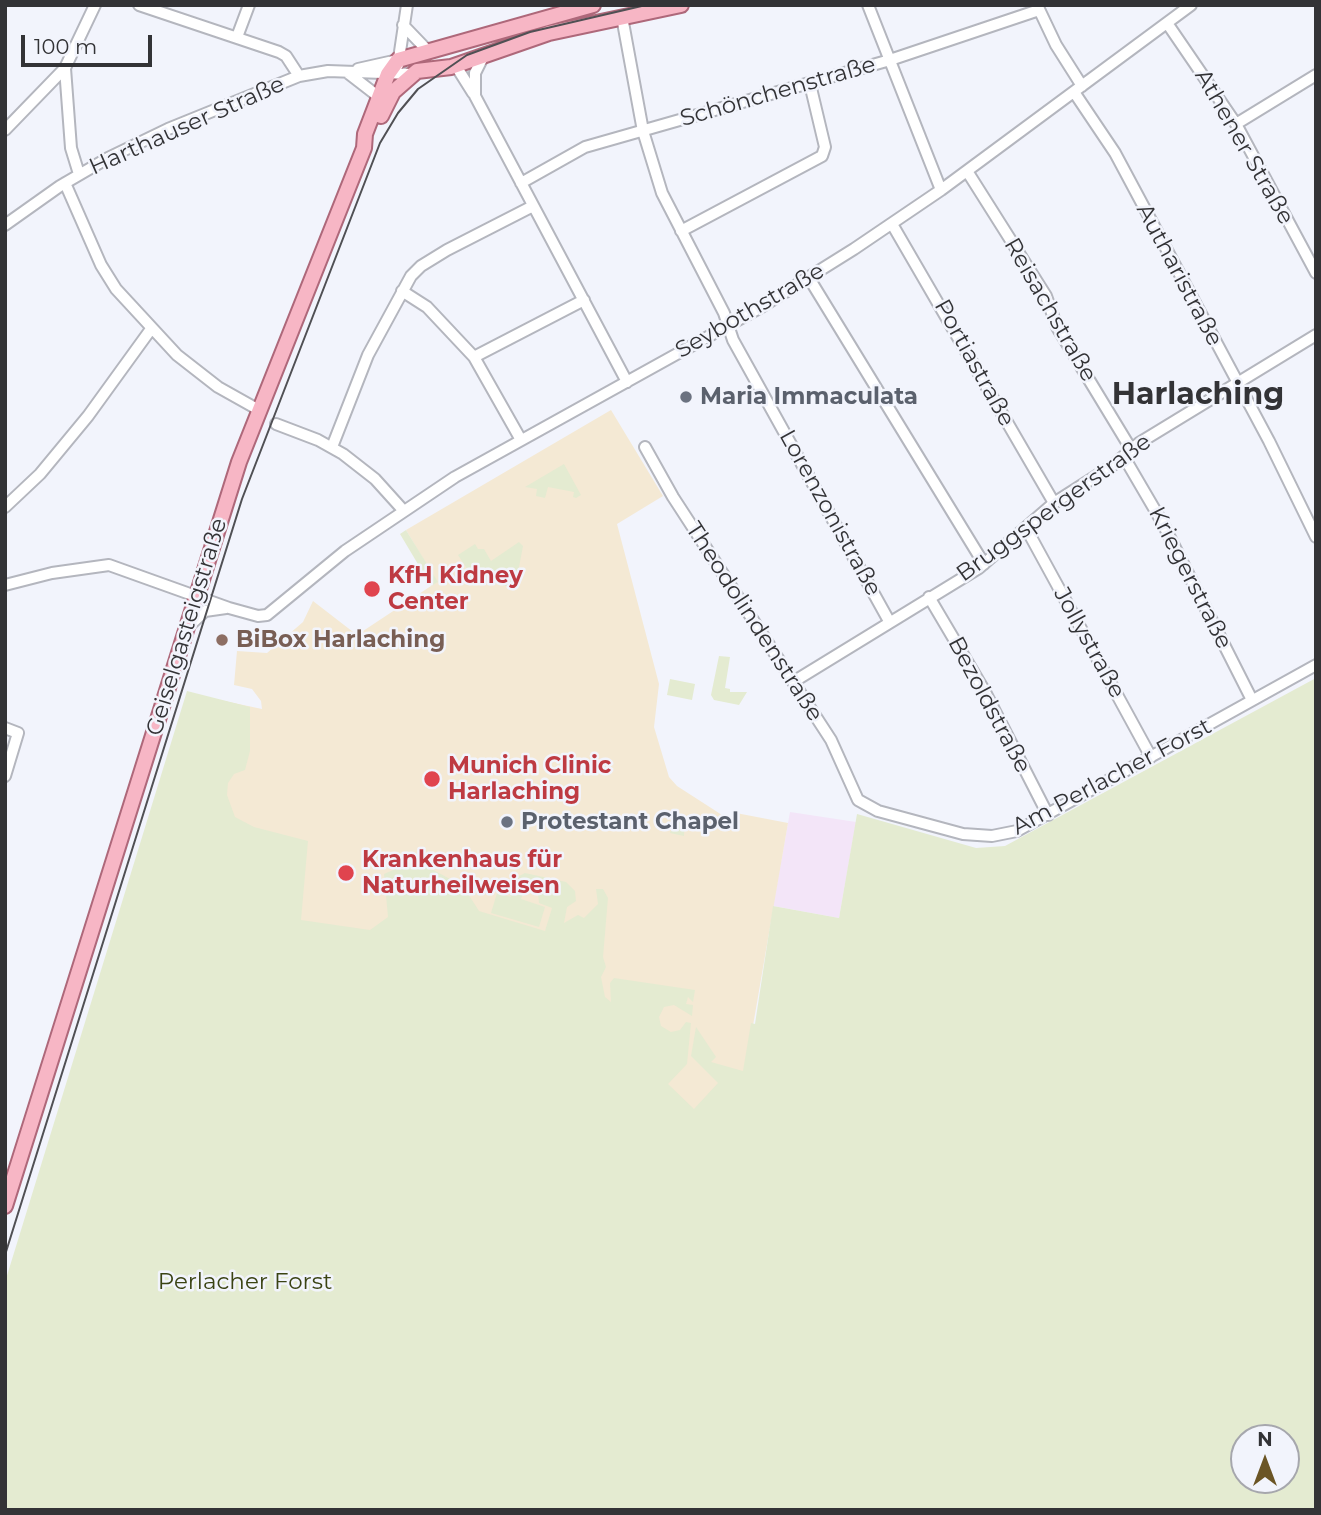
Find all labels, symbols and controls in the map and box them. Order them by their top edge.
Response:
scale bar [24,21,156,65]
text: 100 m [34,34,97,59]
street label: Schönchenstraße [677,51,879,133]
street label: Athener Straße [1188,65,1300,229]
street label: Harthauser Straße [85,71,289,181]
street label: Autharistraße [1130,199,1228,351]
street label: Reisachstraße [998,233,1102,387]
street label: Seybothstraße [671,257,829,365]
street label: Portiastraße [928,295,1020,431]
district label: Harlaching [1112,377,1284,413]
place label: Maria Immaculata [700,383,918,411]
marker: Maria Immaculata [678,389,694,405]
street label: Lorenzonistraße [773,425,887,601]
street label: Bruggspergerstraße [951,428,1157,588]
street label: Kriegerstraße [1142,502,1238,654]
street label: Geiselgasteigstraße [141,515,233,739]
street label: Theodolindenstraße [679,517,829,727]
place label: KfH Kidney Center [388,562,523,616]
marker: KfH Kidney Center [362,579,382,599]
street label: Jollystraße [1047,583,1131,703]
place label: BiBox Harlaching [236,626,445,654]
marker: BiBox Harlaching [214,632,230,648]
street label: Bezoldstraße [941,632,1037,778]
street label: Am Perlacher Forst [1008,713,1216,841]
place label: Munich Clinic Harlaching [448,752,611,806]
marker: Munich Clinic Harlaching [422,769,442,789]
place label: Protestant Chapel [521,808,739,836]
marker: Protestant Chapel [499,814,515,830]
place label: Krankenhaus für Naturheilweisen [362,846,562,900]
marker: Krankenhaus für Naturheilweisen [336,863,356,883]
park label: Perlacher Forst [158,1268,332,1296]
north arrow [1230,1424,1300,1494]
text: N [1257,1428,1273,1451]

